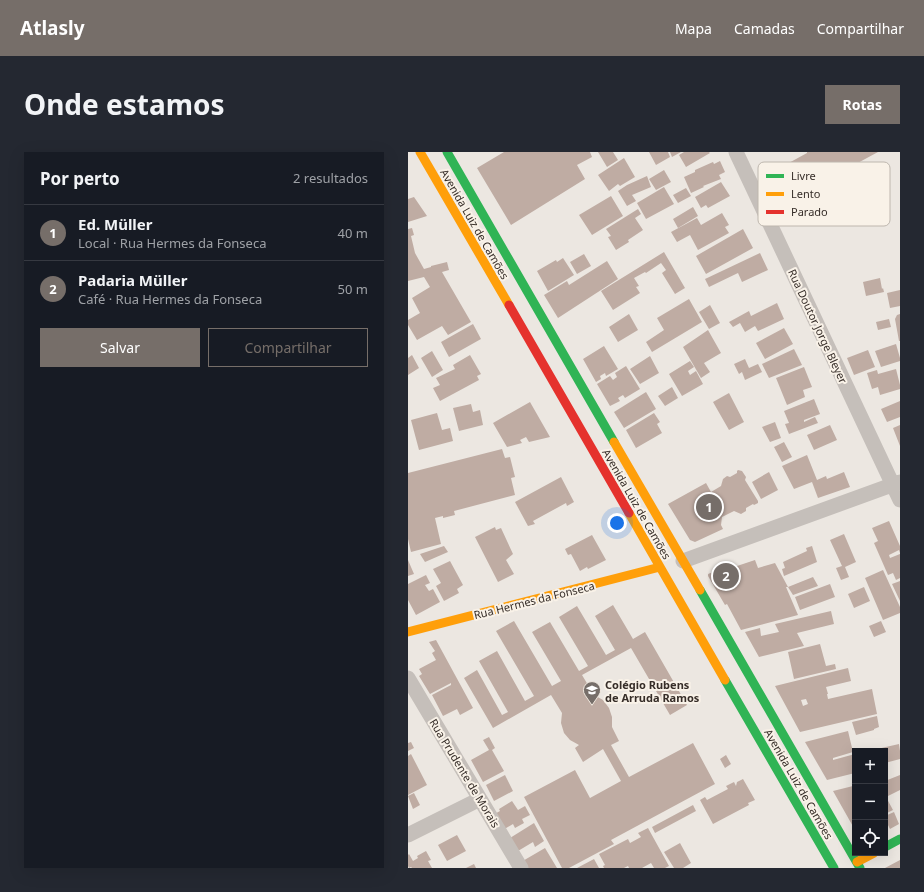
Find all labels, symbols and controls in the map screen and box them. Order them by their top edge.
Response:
text: Atlasly [20,15,85,41]
text: Mapa [675,19,712,38]
text: Camadas [734,19,795,38]
text: Compartilhar [817,19,904,38]
text: Onde estamos [24,85,225,123]
button: Rotas [825,85,900,124]
legend [758,162,890,226]
street label: Avenida Luiz de Camões [437,166,513,282]
text: Por perto [40,167,120,190]
text: Livre [791,168,816,183]
text: 2 resultados [293,169,368,187]
text: Lento [791,186,821,201]
text: Parado [791,204,828,219]
text: Ed. Müller [78,214,153,234]
text: 1 [49,224,57,242]
text: 40 m [338,224,368,242]
text: Local · Rua Hermes da Fonseca [78,234,266,252]
street label: Rua Doutor Jorge Bleyer [785,266,851,386]
text: Padaria Müller [78,270,187,290]
text: 2 [49,280,57,298]
text: 50 m [338,280,368,298]
text: Café · Rua Hermes da Fonseca [78,290,262,308]
button: Salvar [40,328,200,367]
button: Compartilhar [208,328,368,367]
street label: Avenida Luiz de Camões [599,446,675,562]
pin: 1 [696,492,722,522]
your location [607,513,627,533]
pin: 2 [713,561,739,591]
street label: Rua Hermes da Fonseca [472,578,596,622]
place label: Colégio Rubens de Arruda Ramos [605,677,700,705]
school or university icon: Colégio Rubens de Arruda Ramos [582,680,602,705]
street label: Rua Prudente de Morais [427,716,503,830]
street label: Avenida Luiz de Camões [761,726,837,842]
map controls [852,748,888,856]
button: + [852,748,888,784]
button: − [852,784,888,820]
button: locate [852,820,888,856]

